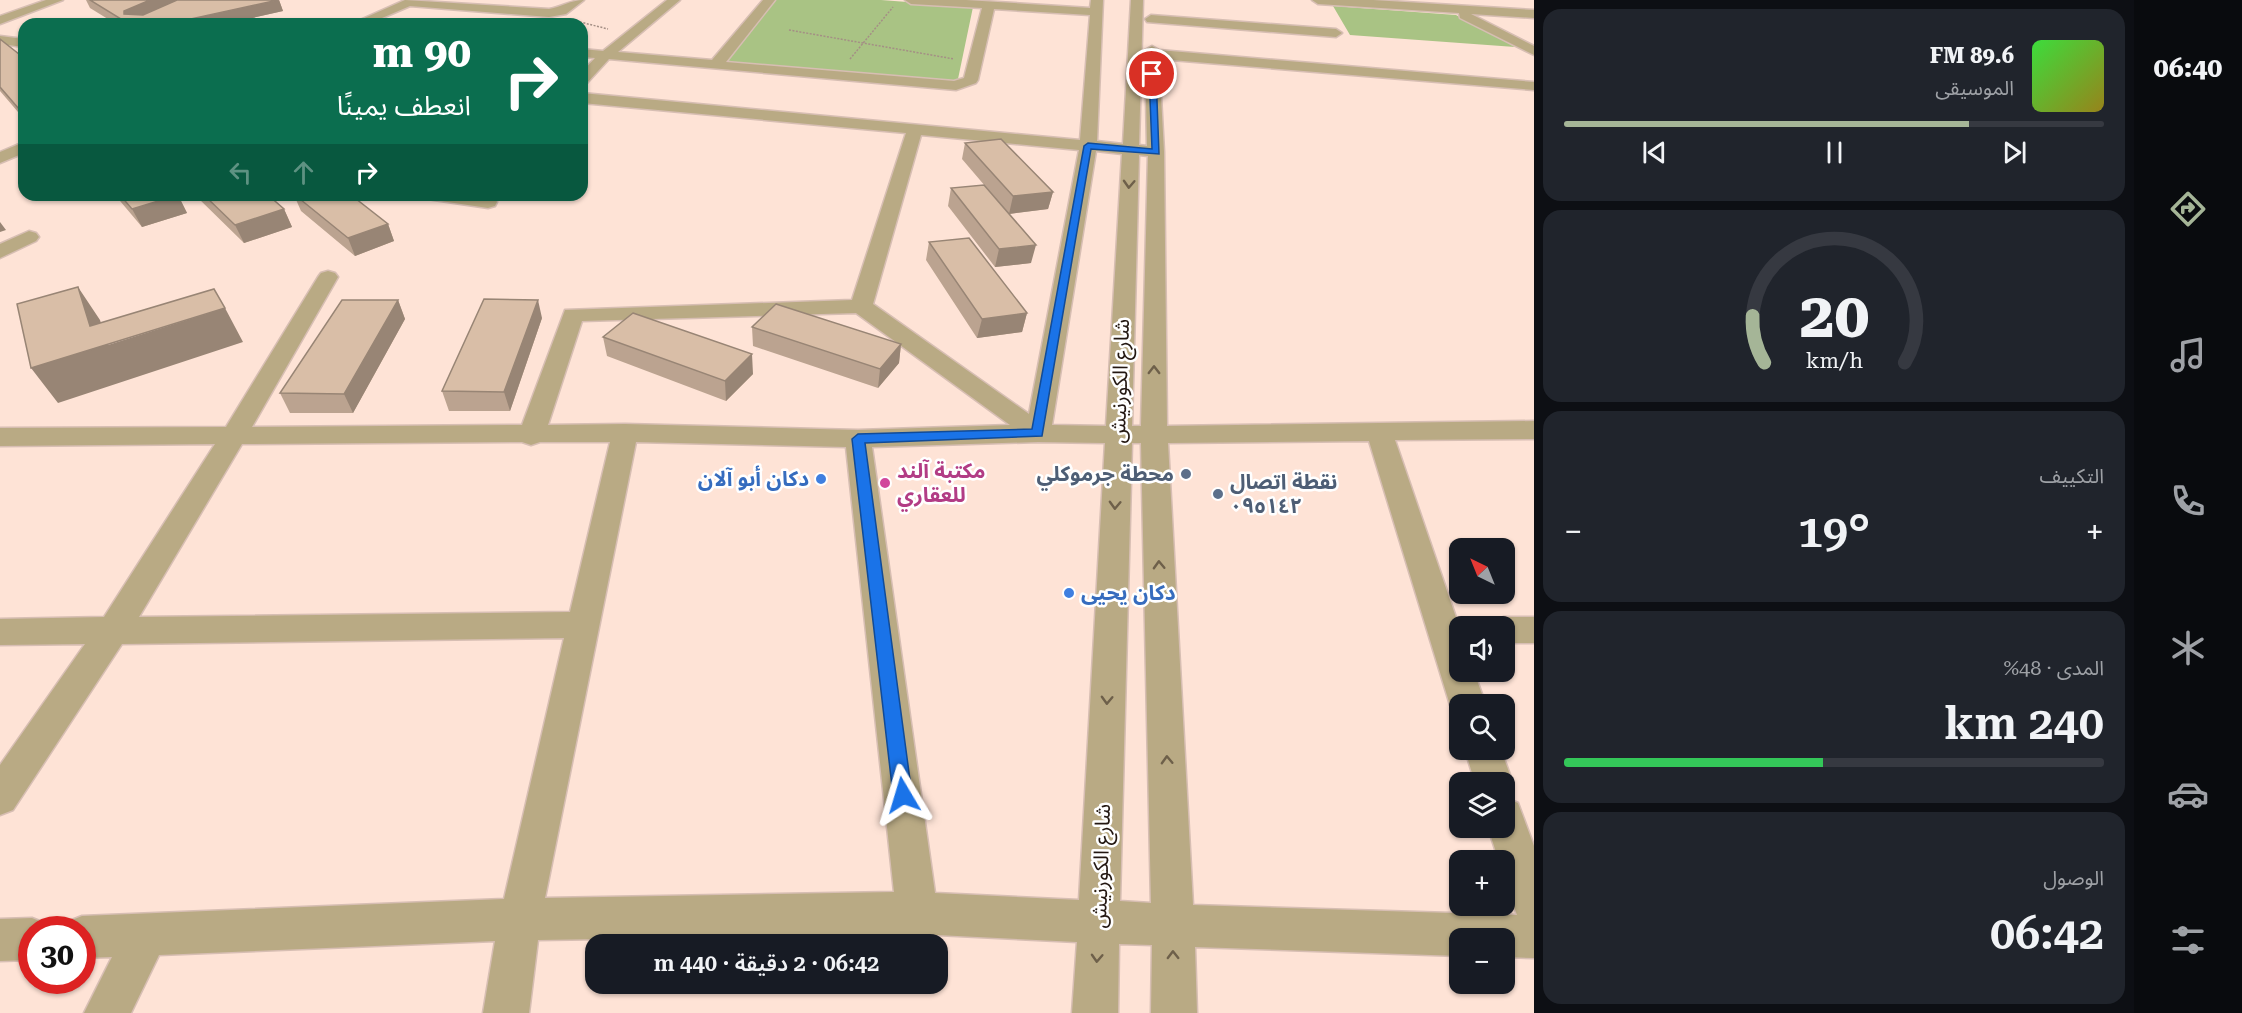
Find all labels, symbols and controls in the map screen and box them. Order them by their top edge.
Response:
text: 90 m [373,28,471,77]
icon: right [492,42,570,120]
text: 89.6 FM [1930,43,2014,68]
pin [1126,48,1177,99]
text: 06:40 [2154,52,2222,84]
icon: arrive [1135,57,1168,90]
text: الموسيقى [1935,76,2014,100]
text: انعطف يمينًا [337,90,471,122]
icon: previous [1638,136,1671,169]
icon: pause [1818,136,1851,169]
icon: next [1998,136,2031,169]
icon: left [224,156,257,189]
icon: ahead [287,156,320,189]
icon: right [350,156,383,189]
one-way arrow [1122,180,1135,189]
icon: directions [2167,188,2209,230]
text: 20 [1799,279,1869,352]
street label: شارع الكورنيش [1106,318,1137,444]
icon: music [2167,334,2209,376]
text: km/h [1805,348,1863,373]
one-way arrow [1148,365,1160,374]
place label: مكتبة آلند للعقاري [897,459,986,512]
place label: محطة جرموكلي [1036,462,1174,491]
text: التكييف [2040,464,2104,488]
place label: دكان أبو آلان [698,465,809,491]
marker: محطة جرموكلي [1179,467,1193,481]
place label: نقطة اتصال ٠٩٥١٤٢ [1230,470,1337,518]
marker: دكان أبو آلان [814,472,828,486]
marker: مكتبة آلند للعقاري [878,476,892,490]
icon: phone [2167,480,2209,522]
marker: نقطة اتصال ٠٩٥١٤٢ [1211,487,1225,501]
one-way arrow [1109,501,1121,510]
text: 19° [1798,505,1870,558]
text: − [1564,512,1582,551]
text: + [2086,512,2104,551]
north arrow [1449,538,1515,604]
map controls [1449,538,1515,994]
one-way arrow [1152,560,1165,569]
place label: دكان يحيى [1081,581,1176,605]
marker: دكان يحيى [1062,586,1076,600]
button: sound [1449,616,1515,682]
icon: climate [2167,627,2209,669]
text: المدى · 48% [2003,656,2104,680]
button: search [1449,694,1515,760]
one-way arrow [1101,695,1114,704]
text: 240 km [1944,697,2104,750]
one-way arrow [1160,755,1173,764]
position arrow [871,763,935,827]
button: layers [1449,772,1515,838]
icon: car [2167,773,2209,815]
street label: شارع الكورنيش [1087,803,1118,929]
button: + [1449,850,1515,916]
text: الوصول [2043,866,2104,890]
text: 06:42 [1990,907,2104,960]
speed limit sign: 30 [18,916,96,994]
icon: filters [2167,919,2209,961]
button: − [1449,928,1515,994]
one-way arrow [1167,950,1180,959]
text: 06:42 · 2 دقيقة · 440 m [654,951,879,976]
one-way arrow [1091,953,1104,962]

